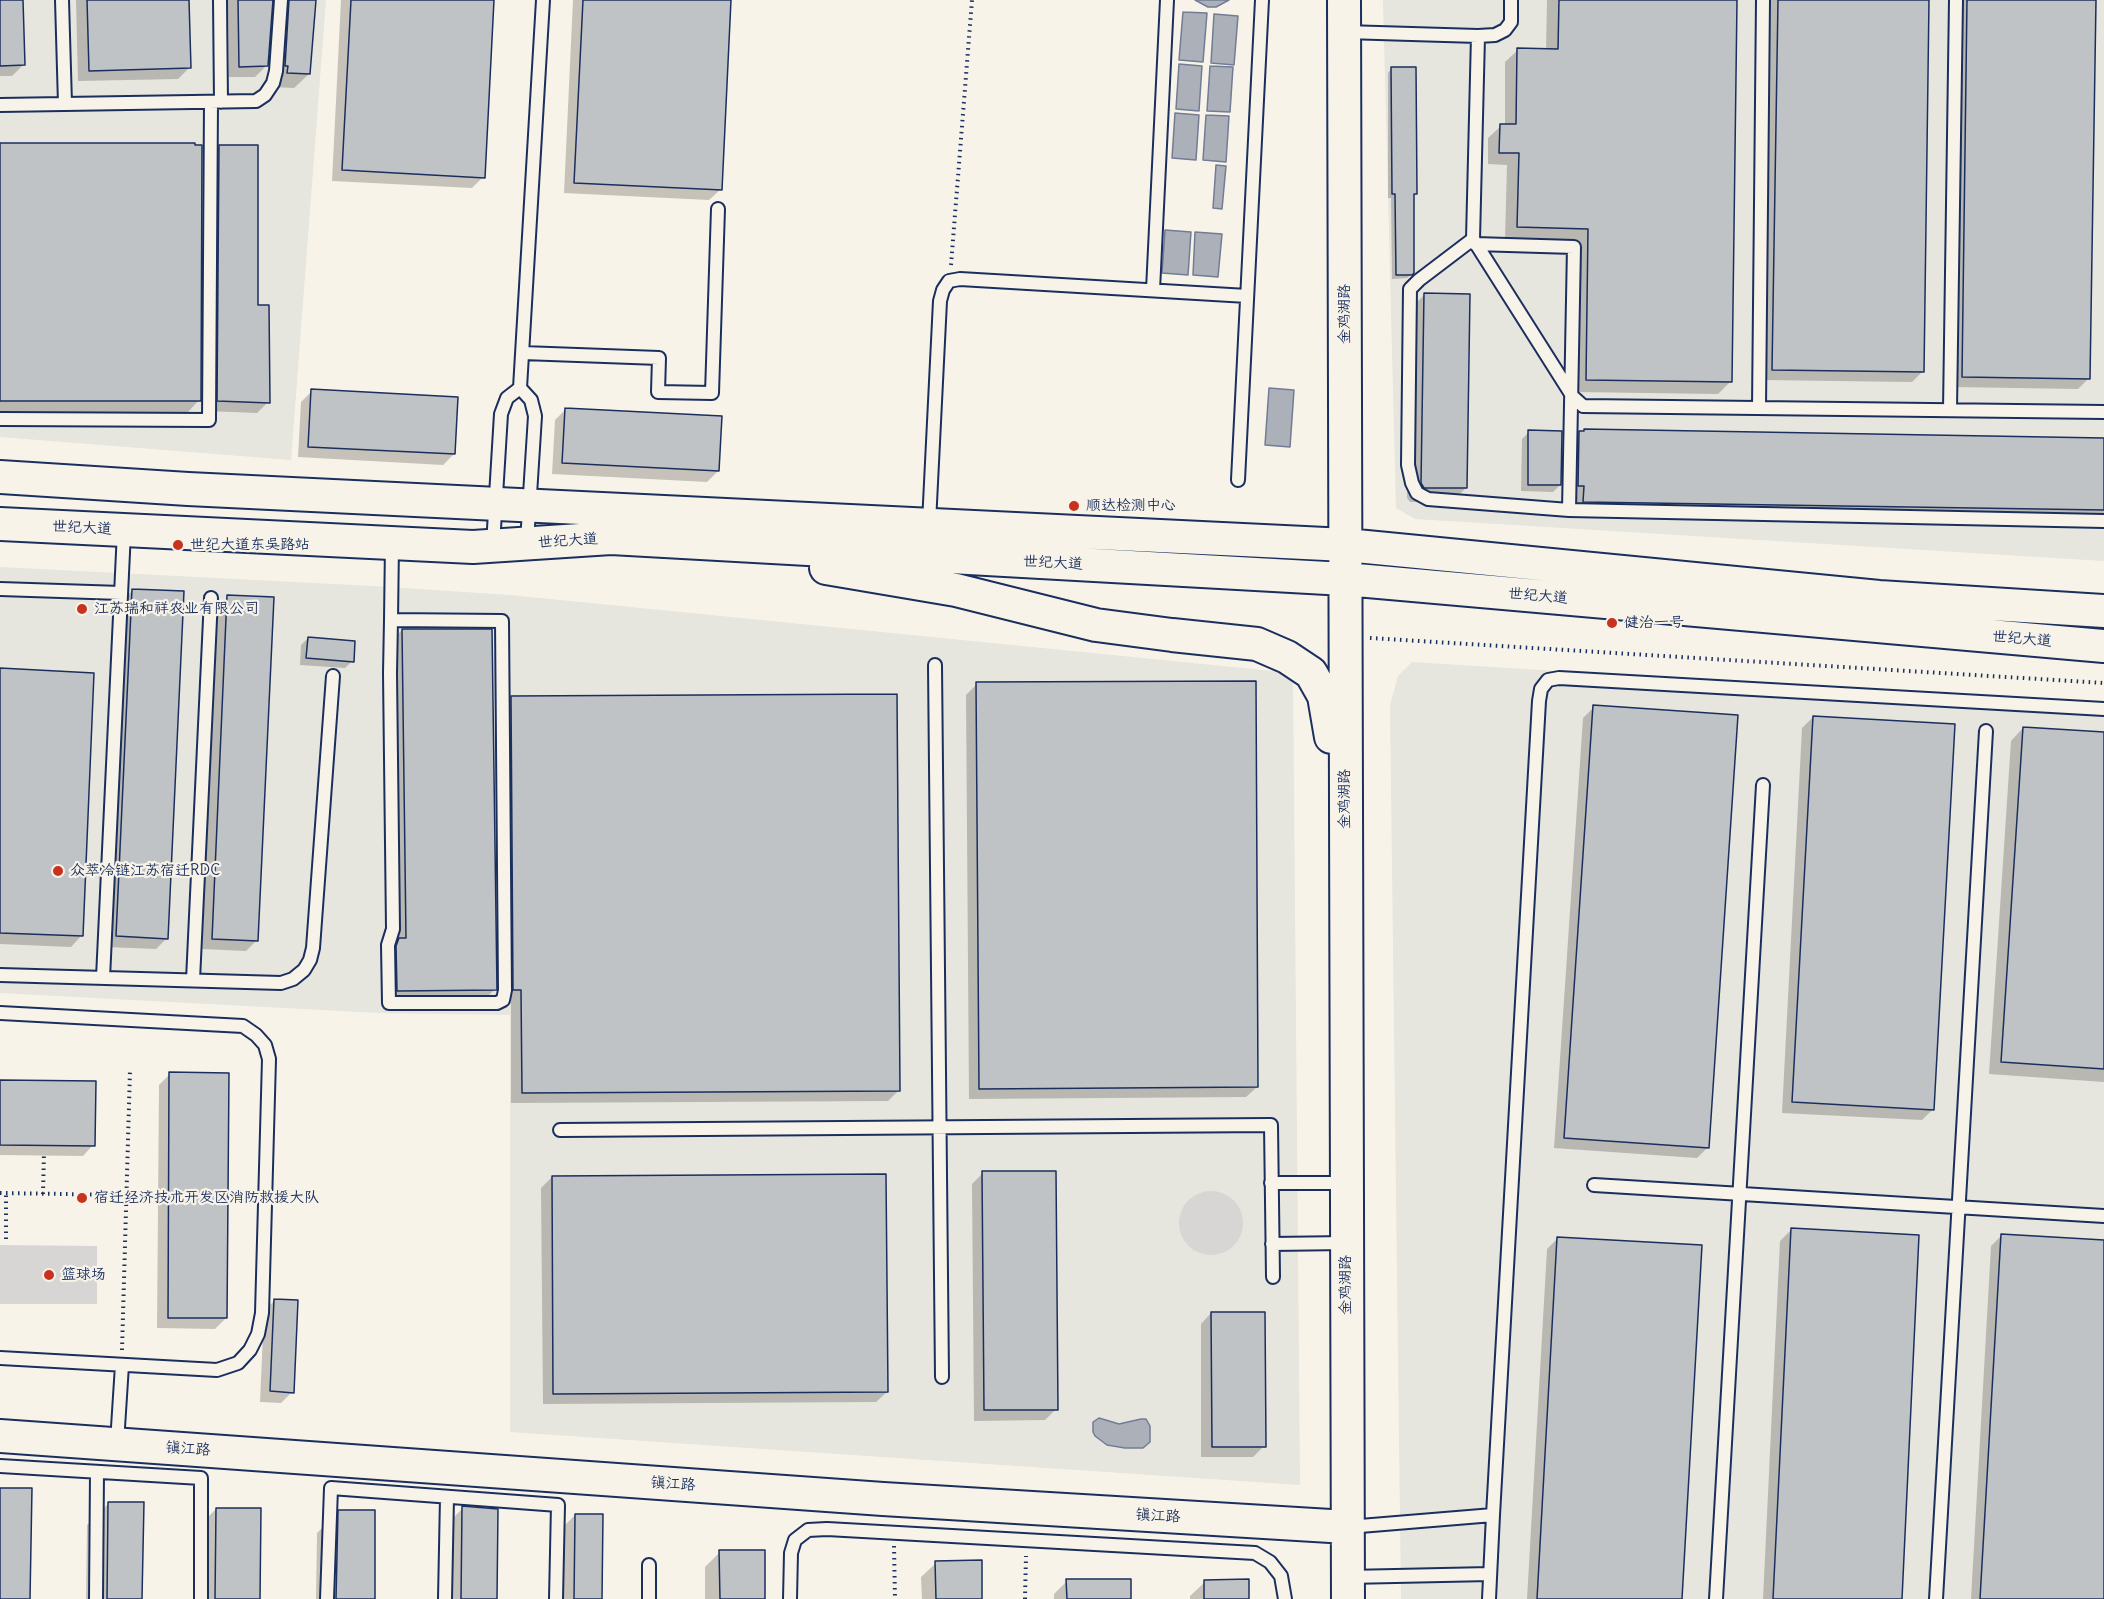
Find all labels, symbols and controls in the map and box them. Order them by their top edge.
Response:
street label: 金鸡湖路 [1336,284,1354,344]
place label: 顺达检测中心 [1086,497,1176,515]
marker: 顺达检测中心 [1067,499,1081,513]
street label: 世纪大道 [52,517,112,539]
street label: 世纪大道 [537,530,599,552]
place label: 世纪大道东吴路站 [190,536,310,554]
marker: 世纪大道东吴路站 [171,538,185,552]
street label: 世纪大道 [1023,552,1083,574]
street label: 世纪大道 [1507,584,1569,608]
place label: 江苏瑞和祥农业有限公司 [94,600,259,618]
marker: 江苏瑞和祥农业有限公司 [75,602,89,616]
place label: 健治一号 [1624,614,1684,632]
marker: 健治一号 [1605,616,1619,630]
street label: 世纪大道 [1991,627,2053,651]
street label: 金鸡湖路 [1336,769,1354,829]
place label: 众萃冷链江苏宿迁RDC [70,862,220,880]
marker: 众萃冷链江苏宿迁RDC [51,864,65,878]
place label: 宿迁经济技术开发区消防救援大队 [94,1189,319,1207]
marker: 宿迁经济技术开发区消防救援大队 [75,1191,89,1205]
street label: 金鸡湖路 [1337,1255,1355,1315]
place label: 篮球场 [61,1266,106,1284]
marker: 篮球场 [42,1268,56,1282]
street label: 镇江路 [165,1438,211,1460]
street label: 镇江路 [650,1473,696,1495]
street label: 镇江路 [1135,1506,1181,1526]

